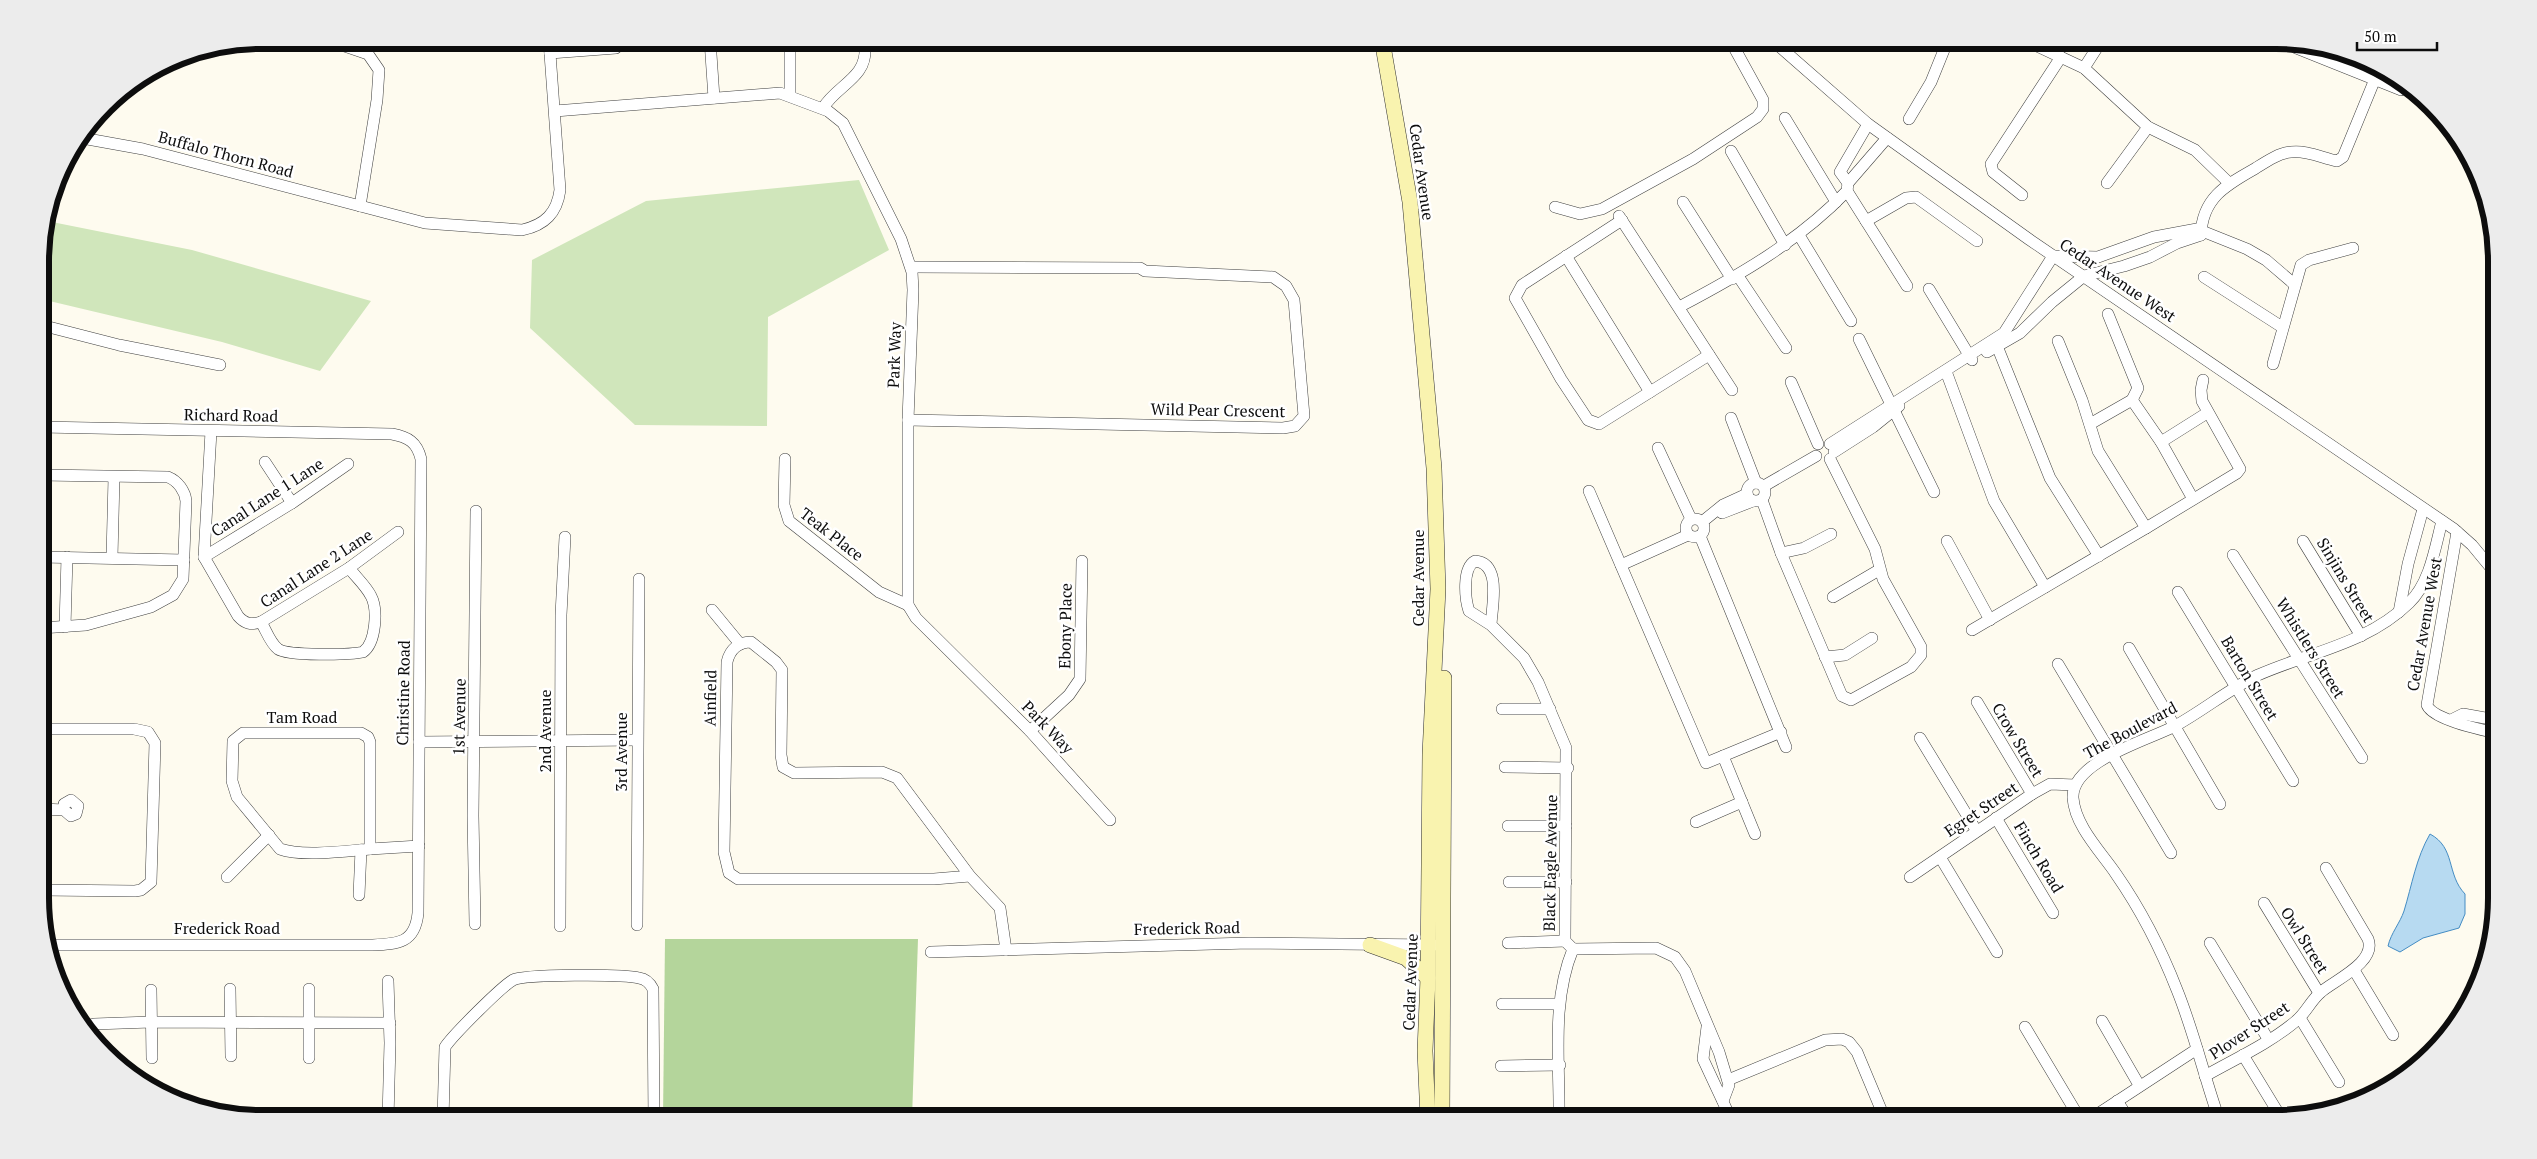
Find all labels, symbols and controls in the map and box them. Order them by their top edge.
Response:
scale bar [2357,20,2437,52]
text: 50 m [2364,26,2397,46]
street label: Cedar Avenue [1404,122,1440,222]
street label: Buffalo Thorn Road [156,125,296,183]
street label: Cedar Avenue West [2056,233,2180,327]
street label: Park Way [882,321,906,388]
street label: Wild Pear Crescent [1150,398,1286,422]
street label: Richard Road [184,403,279,427]
street label: Canal Lane 1 Lane [207,452,327,542]
street label: Teak Place [796,502,868,566]
street label: Canal Lane 2 Lane [256,523,376,613]
street label: Cedar Avenue [1407,529,1429,627]
street label: Sinjins Street [2312,533,2380,627]
street label: Cedar Avenue West [2401,555,2447,693]
street label: Ebony Place [1053,583,1077,669]
street label: Whistlers Street [2271,594,2351,702]
street label: Barton Street [2216,632,2284,724]
street label: Christine Road [391,640,415,746]
street label: Ainfield [699,669,721,726]
street label: 1st Avenue [447,678,471,756]
street label: 2nd Avenue [534,690,556,772]
street label: Park Way [1017,696,1079,759]
street label: The Boulevard [2079,696,2181,764]
street label: Crow Street [1987,699,2049,781]
street label: Tam Road [267,706,338,728]
street label: 3rd Avenue [610,712,632,792]
street label: Egret Street [1940,776,2022,842]
street label: Black Eagle Avenue [1538,794,1562,932]
street label: Finch Road [2009,817,2069,897]
street label: Owl Street [2276,902,2334,978]
street label: Frederick Road [1134,916,1240,940]
street label: Frederick Road [174,917,280,939]
street label: Cedar Avenue [1397,933,1423,1031]
street label: Plover Street [2205,996,2293,1064]

